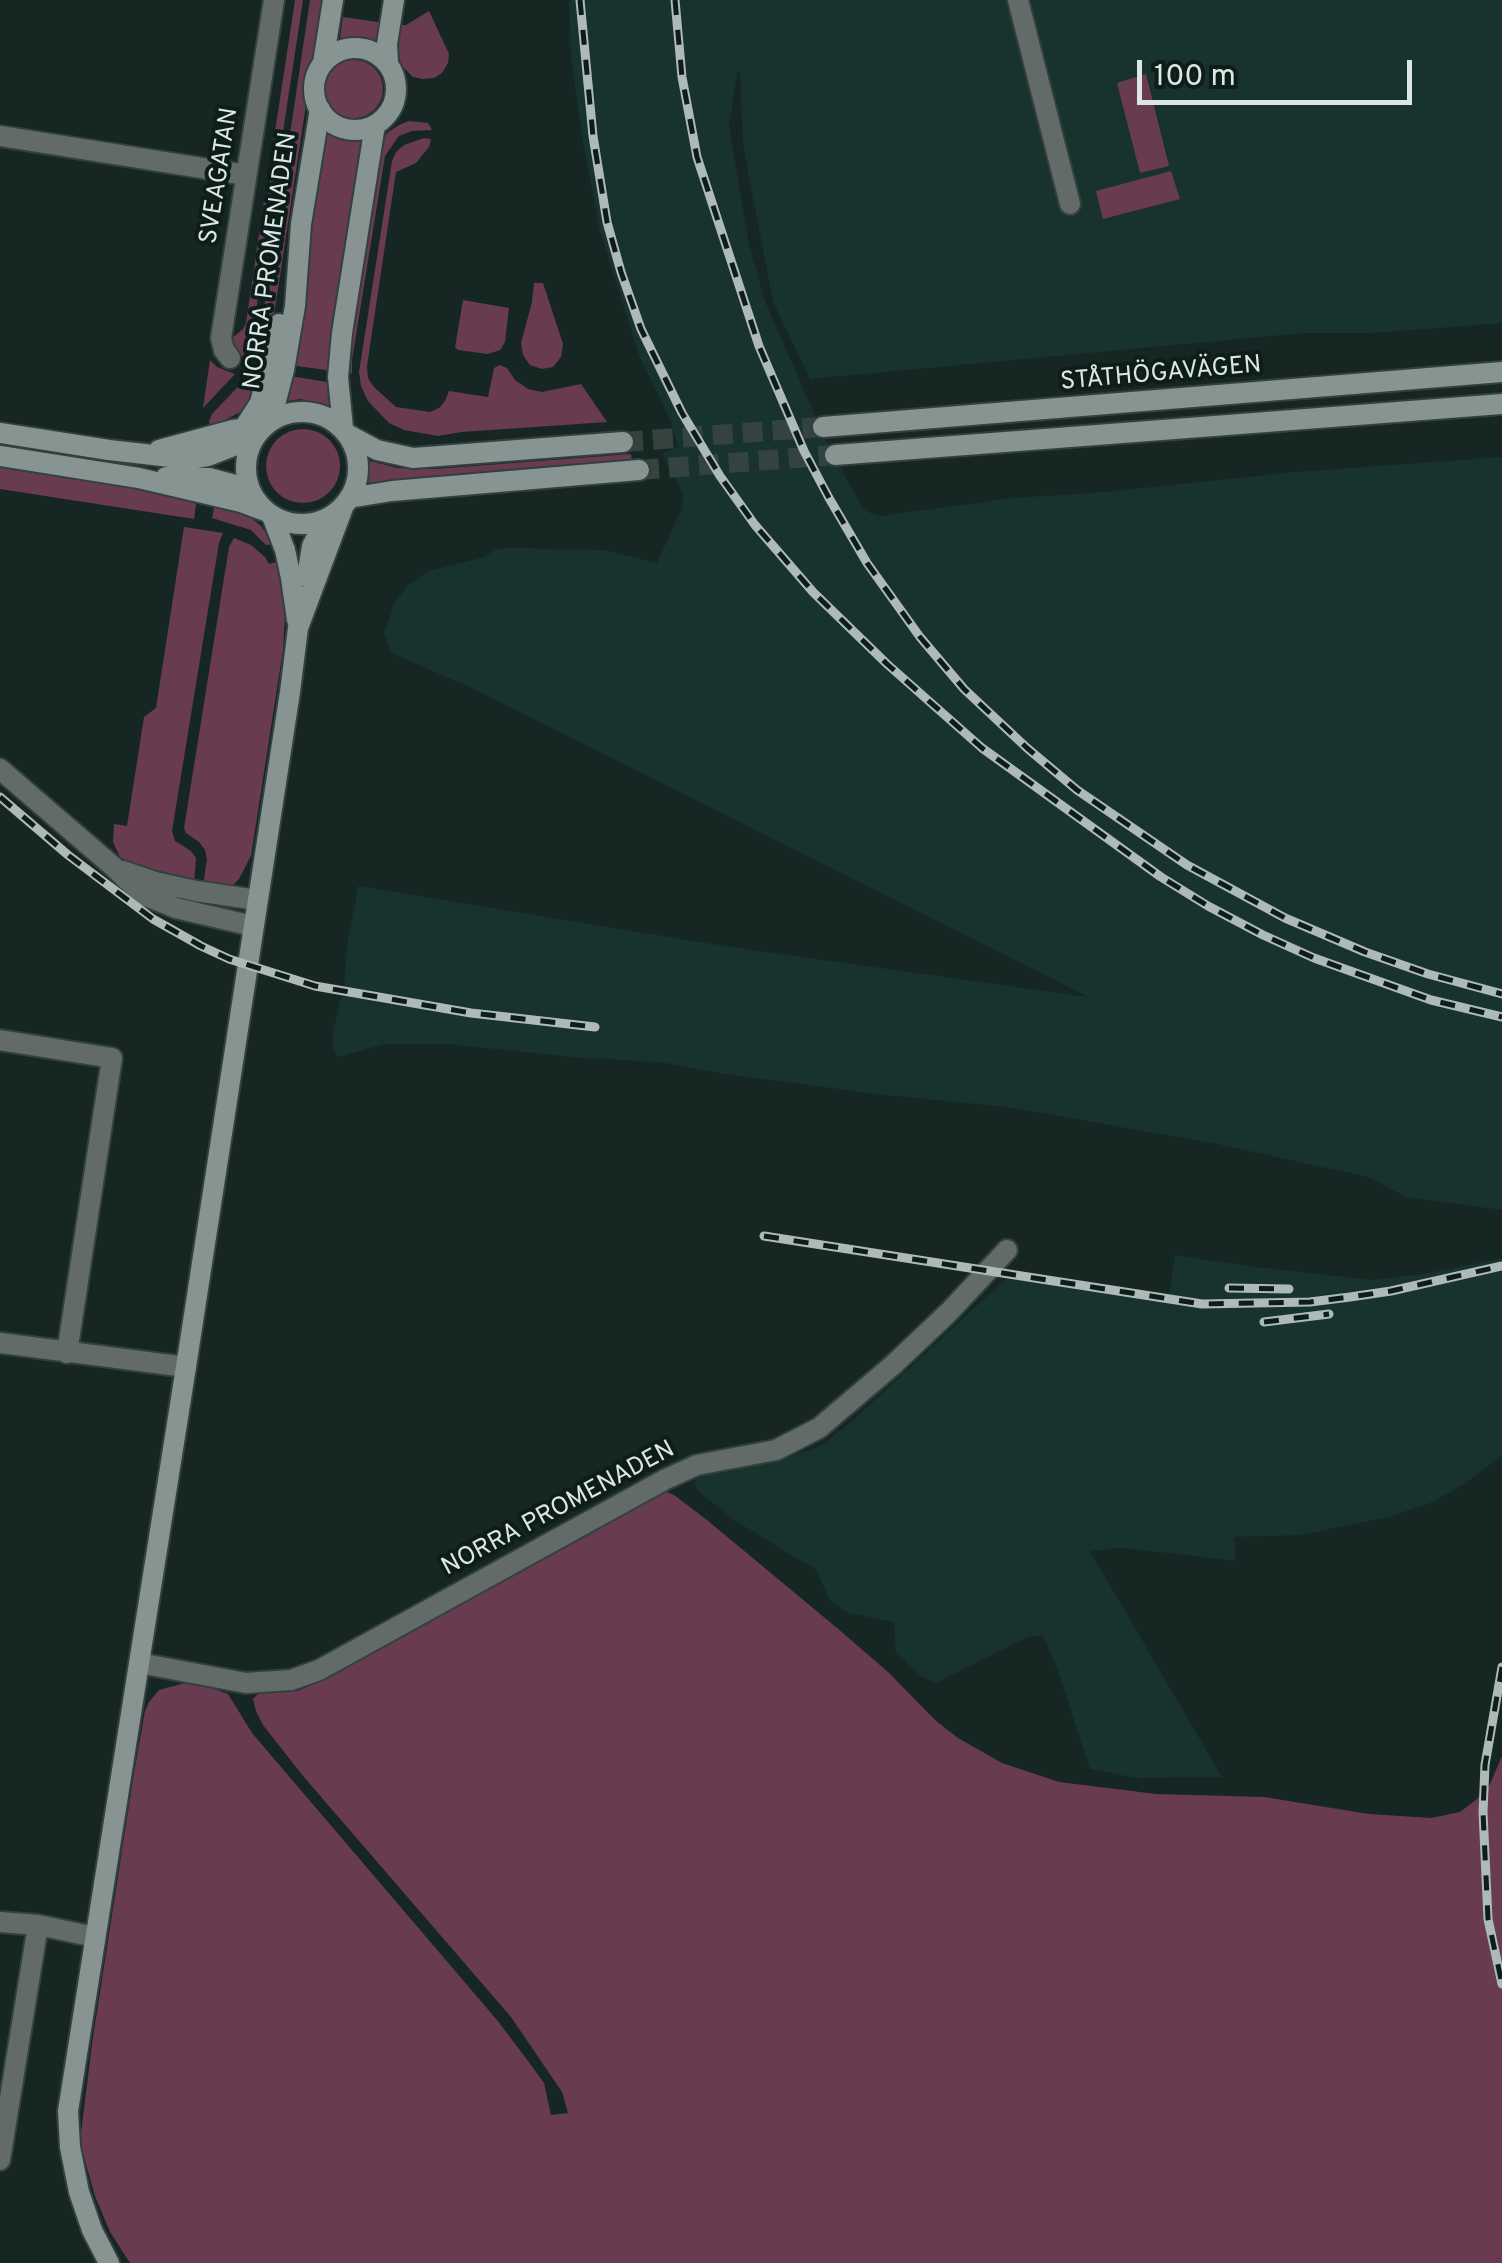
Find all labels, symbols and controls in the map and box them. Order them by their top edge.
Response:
scale bar [1142,40,1417,102]
text: 100 m [1154,59,1236,96]
street label: SVEAGATAN [195,106,247,246]
street label: NORRA PROMENADEN [239,130,305,392]
street label: STÅTHÖGAVÄGEN [1059,351,1263,399]
street label: NORRA PROMENADEN [437,1436,681,1584]

